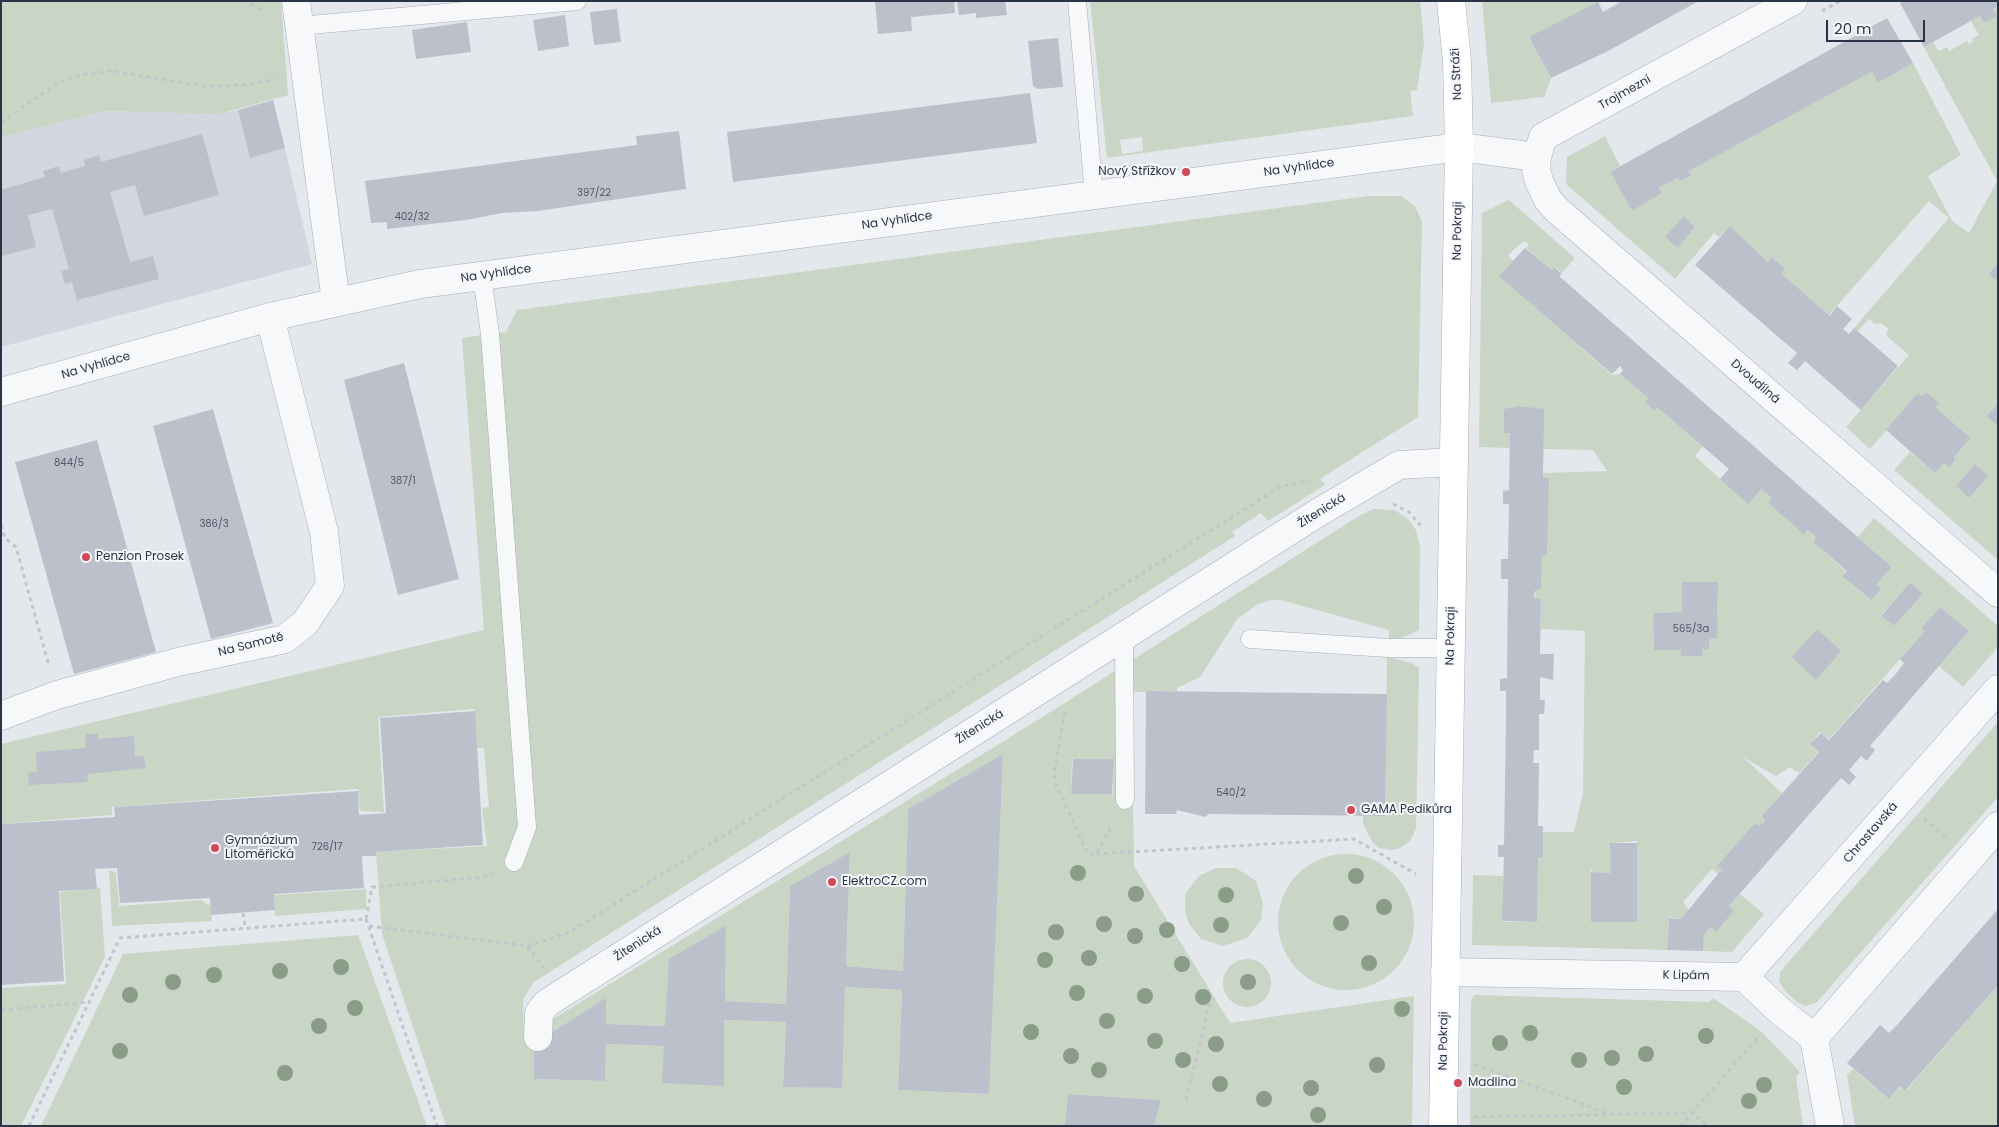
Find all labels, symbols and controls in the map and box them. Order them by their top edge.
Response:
scale bar [1829,10,1928,42]
text: 20 m [1834,18,1872,39]
street label: Na Stráži [1448,48,1466,100]
street label: Trojmezní [1596,73,1654,113]
street label: Na Vyhlídce [1263,156,1335,180]
place label: Nový Střížkov [1098,165,1176,179]
marker: Nový Střížkov [1180,166,1192,178]
house number: 397/22 [577,187,611,199]
street label: Na Pokraji [1450,201,1466,261]
street label: Na Vyhlídce [861,209,933,233]
house number: 402/32 [395,211,429,223]
street label: Na Vyhlídce [460,262,532,286]
street label: Na Vyhlídce [60,349,132,383]
street label: Dvoudílná [1727,357,1783,407]
house number: 844/5 [54,457,84,469]
house number: 387/1 [390,475,416,487]
street label: Žitenická [1296,491,1348,531]
house number: 386/3 [199,518,229,530]
place label: Penzion Prosek [96,550,184,564]
marker: Penzion Prosek [80,551,92,563]
street label: Na Pokraji [1443,606,1459,666]
house number: 565/3a [1673,623,1709,635]
street label: Na Samotě [217,630,285,660]
street label: Žitenická [954,707,1006,747]
house number: 540/2 [1216,787,1246,799]
street label: Chrastavská [1841,800,1901,866]
place label: GAMA Pedikůra [1361,803,1452,817]
marker: GAMA Pedikůra [1345,804,1357,816]
place label: Gymnázium Litoměřická [225,834,298,862]
house number: 726/17 [312,841,342,853]
marker: Gymnázium Litoměřická [209,842,221,854]
place label: ElektroCZ.com [842,875,927,889]
marker: ElektroCZ.com [826,876,838,888]
street label: Žitenická [612,923,664,965]
street label: K Lipám [1662,968,1710,984]
street label: Na Pokraji [1436,1011,1452,1071]
place label: Madlina [1468,1076,1516,1090]
marker: Madlina [1452,1077,1464,1089]

